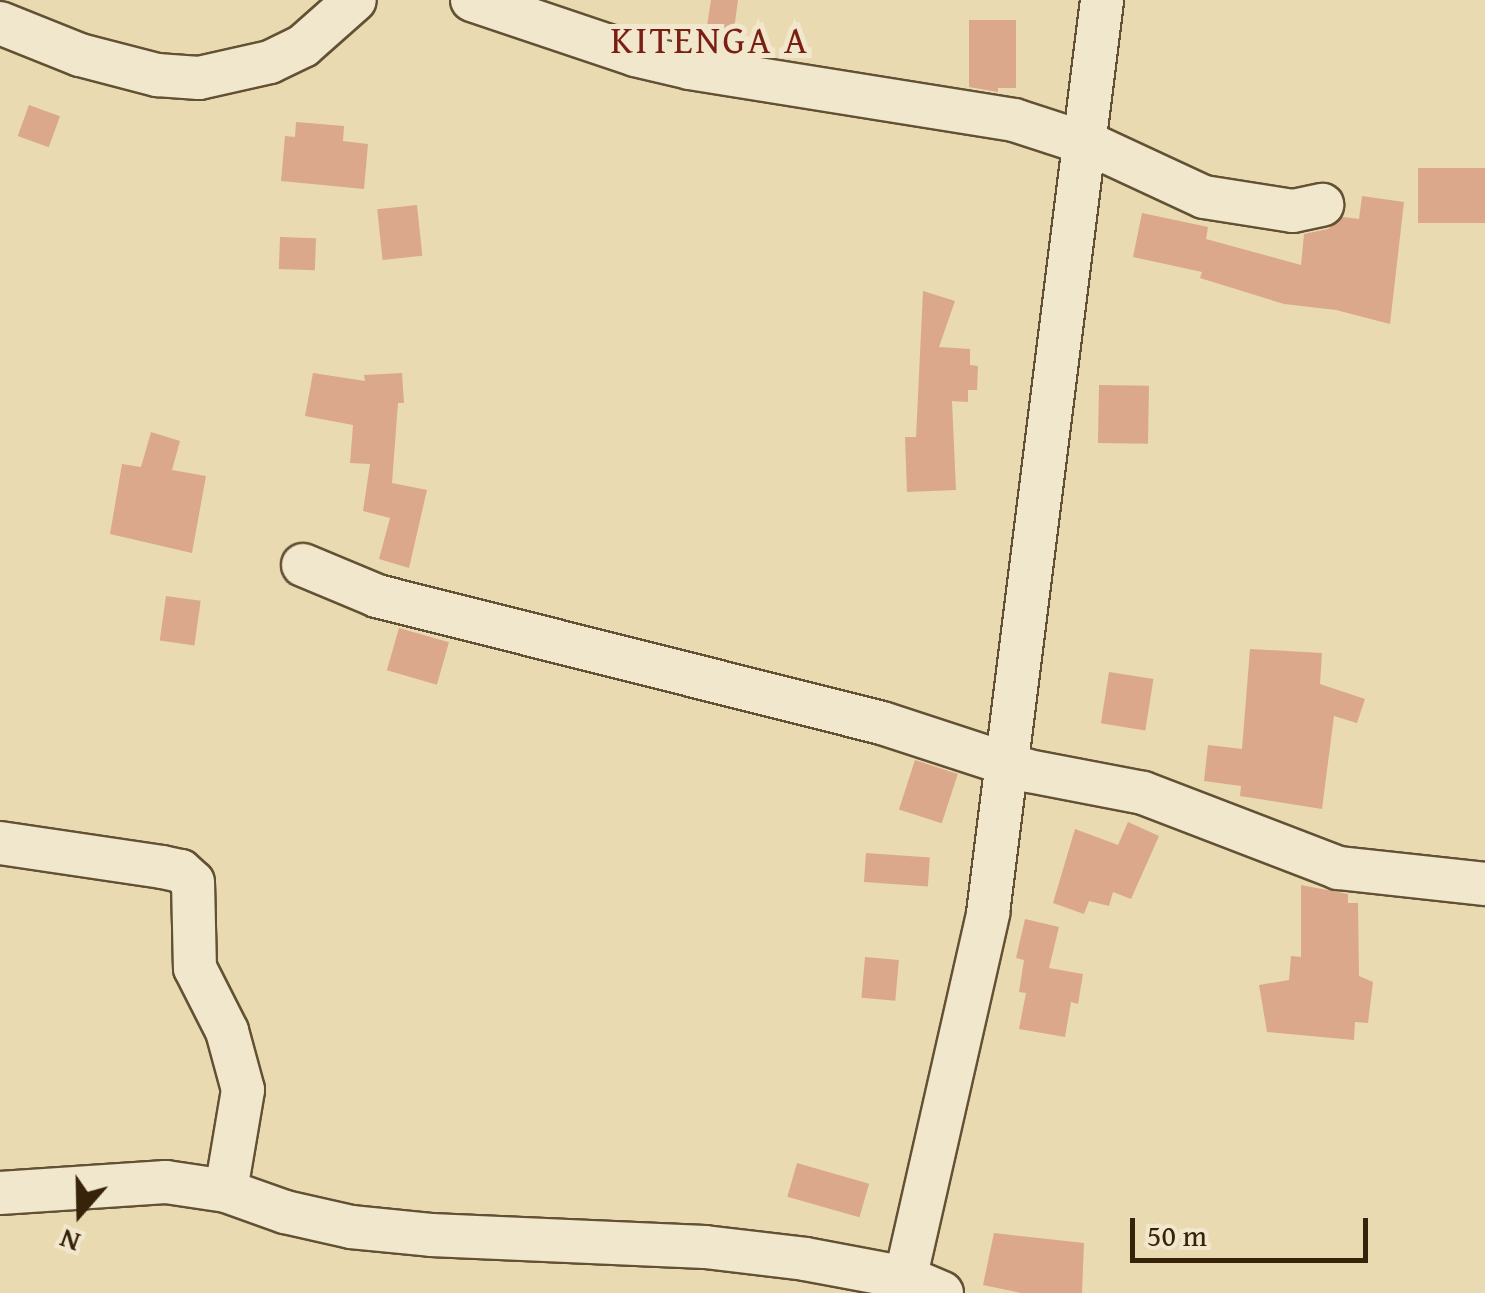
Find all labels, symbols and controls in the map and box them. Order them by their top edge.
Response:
district label: KITENGA A [611,17,809,63]
north arrow [30,1163,130,1263]
scale bar [1135,1198,1372,1260]
text: 50 m [1147,1213,1207,1257]
text: N [54,1219,85,1264]

